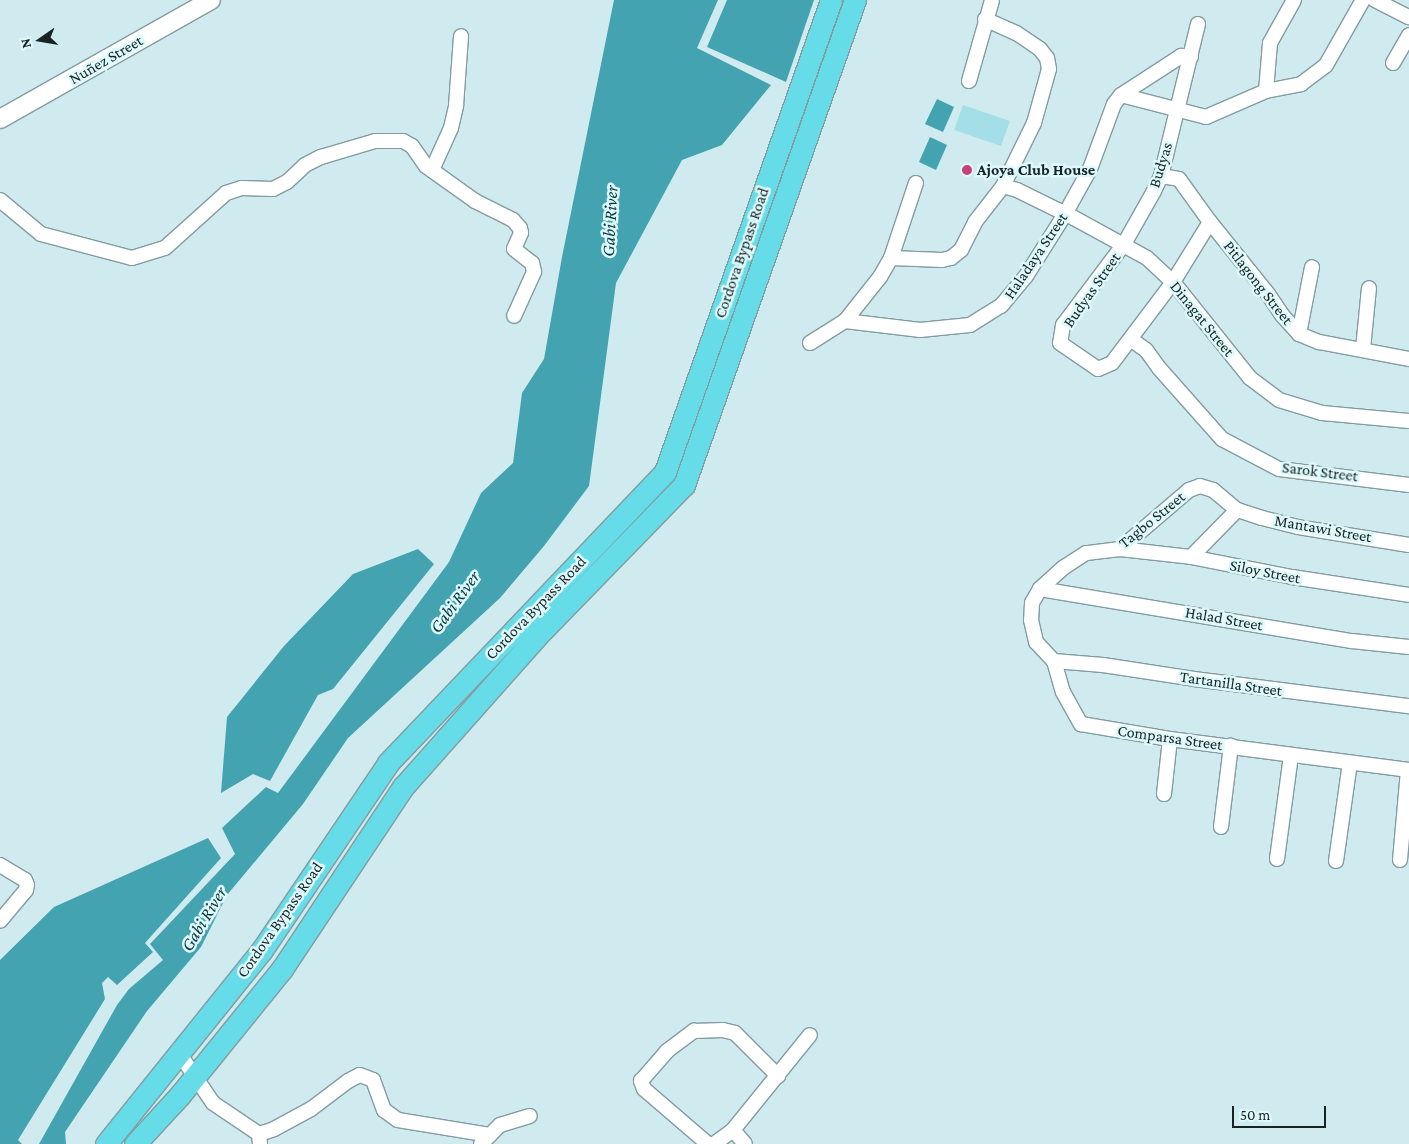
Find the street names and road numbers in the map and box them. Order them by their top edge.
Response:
street label: Nuñez Street [66,31,146,89]
street label: Budyas [1145,140,1177,190]
street label: Cordova Bypass Road [711,185,773,321]
street label: Haladaya Street [1000,209,1072,303]
street label: Pitlagong Street [1219,237,1297,329]
street label: Budyas Street [1059,249,1125,331]
street label: Dinagat Street [1166,277,1238,361]
street label: Sarok Street [1281,458,1359,486]
street label: Tagbo Street [1115,487,1189,553]
street label: Mantawi Street [1273,511,1373,547]
street label: Cordova Bypass Road [482,552,590,664]
street label: Siloy Street [1228,556,1302,588]
street label: Halad Street [1184,603,1264,635]
street label: Tartanilla Street [1179,667,1283,701]
street label: Comparsa Street [1116,721,1224,755]
street label: Cordova Bypass Road [233,859,327,981]

